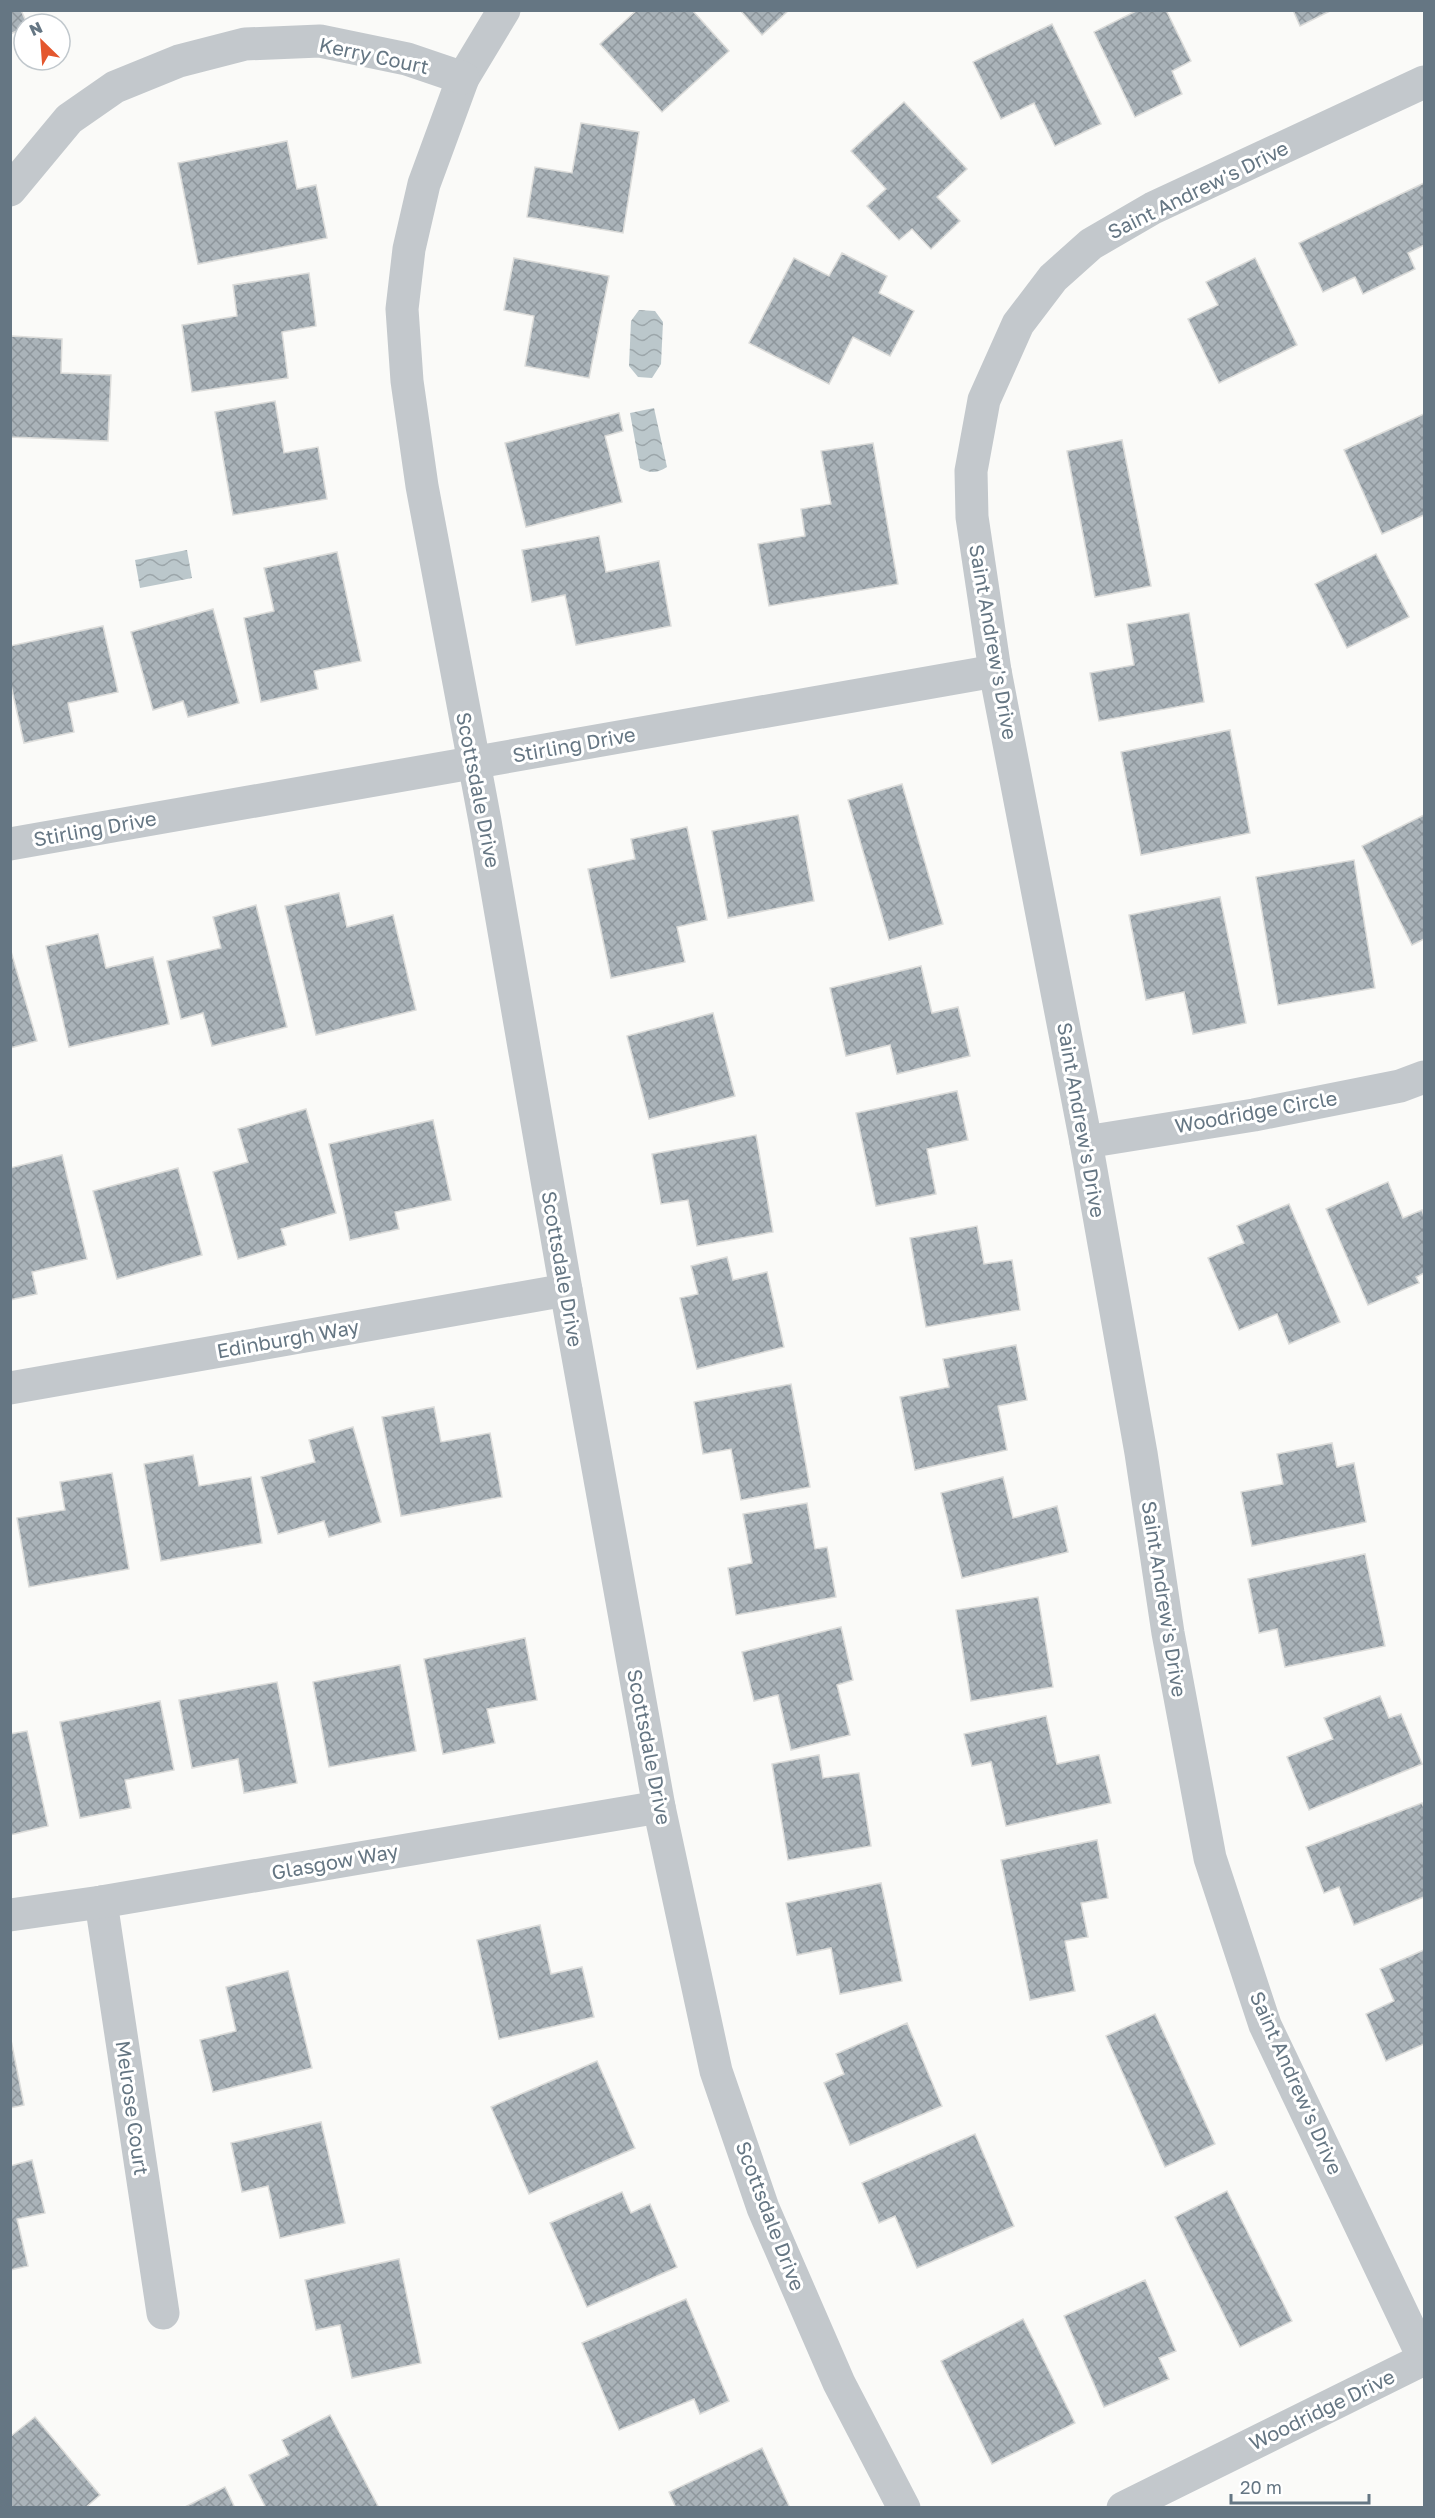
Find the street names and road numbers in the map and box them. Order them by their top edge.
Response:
street label: Kerry Court [317,32,431,78]
street label: Saint Andrew's Drive [1103,135,1292,243]
street label: Saint Andrew's Drive [965,542,1023,741]
street label: Scottsdale Drive [452,710,506,870]
street label: Stirling Drive [510,721,637,767]
street label: Stirling Drive [31,805,158,851]
street label: Saint Andrew's Drive [1053,1020,1111,1219]
street label: Woodridge Circle [1173,1085,1339,1137]
street label: Scottsdale Drive [537,1189,589,1349]
street label: Edinburgh Way [215,1314,361,1362]
street label: Saint Andrew's Drive [1138,1499,1192,1698]
street label: Scottsdale Drive [623,1667,677,1827]
street label: Glasgow Way [270,1838,400,1884]
street label: Saint Andrew's Drive [1246,1987,1348,2178]
street label: Melrose Court [112,2039,154,2177]
street label: Scottsdale Drive [731,2138,810,2294]
street label: Woodridge Drive [1245,2364,1398,2455]

